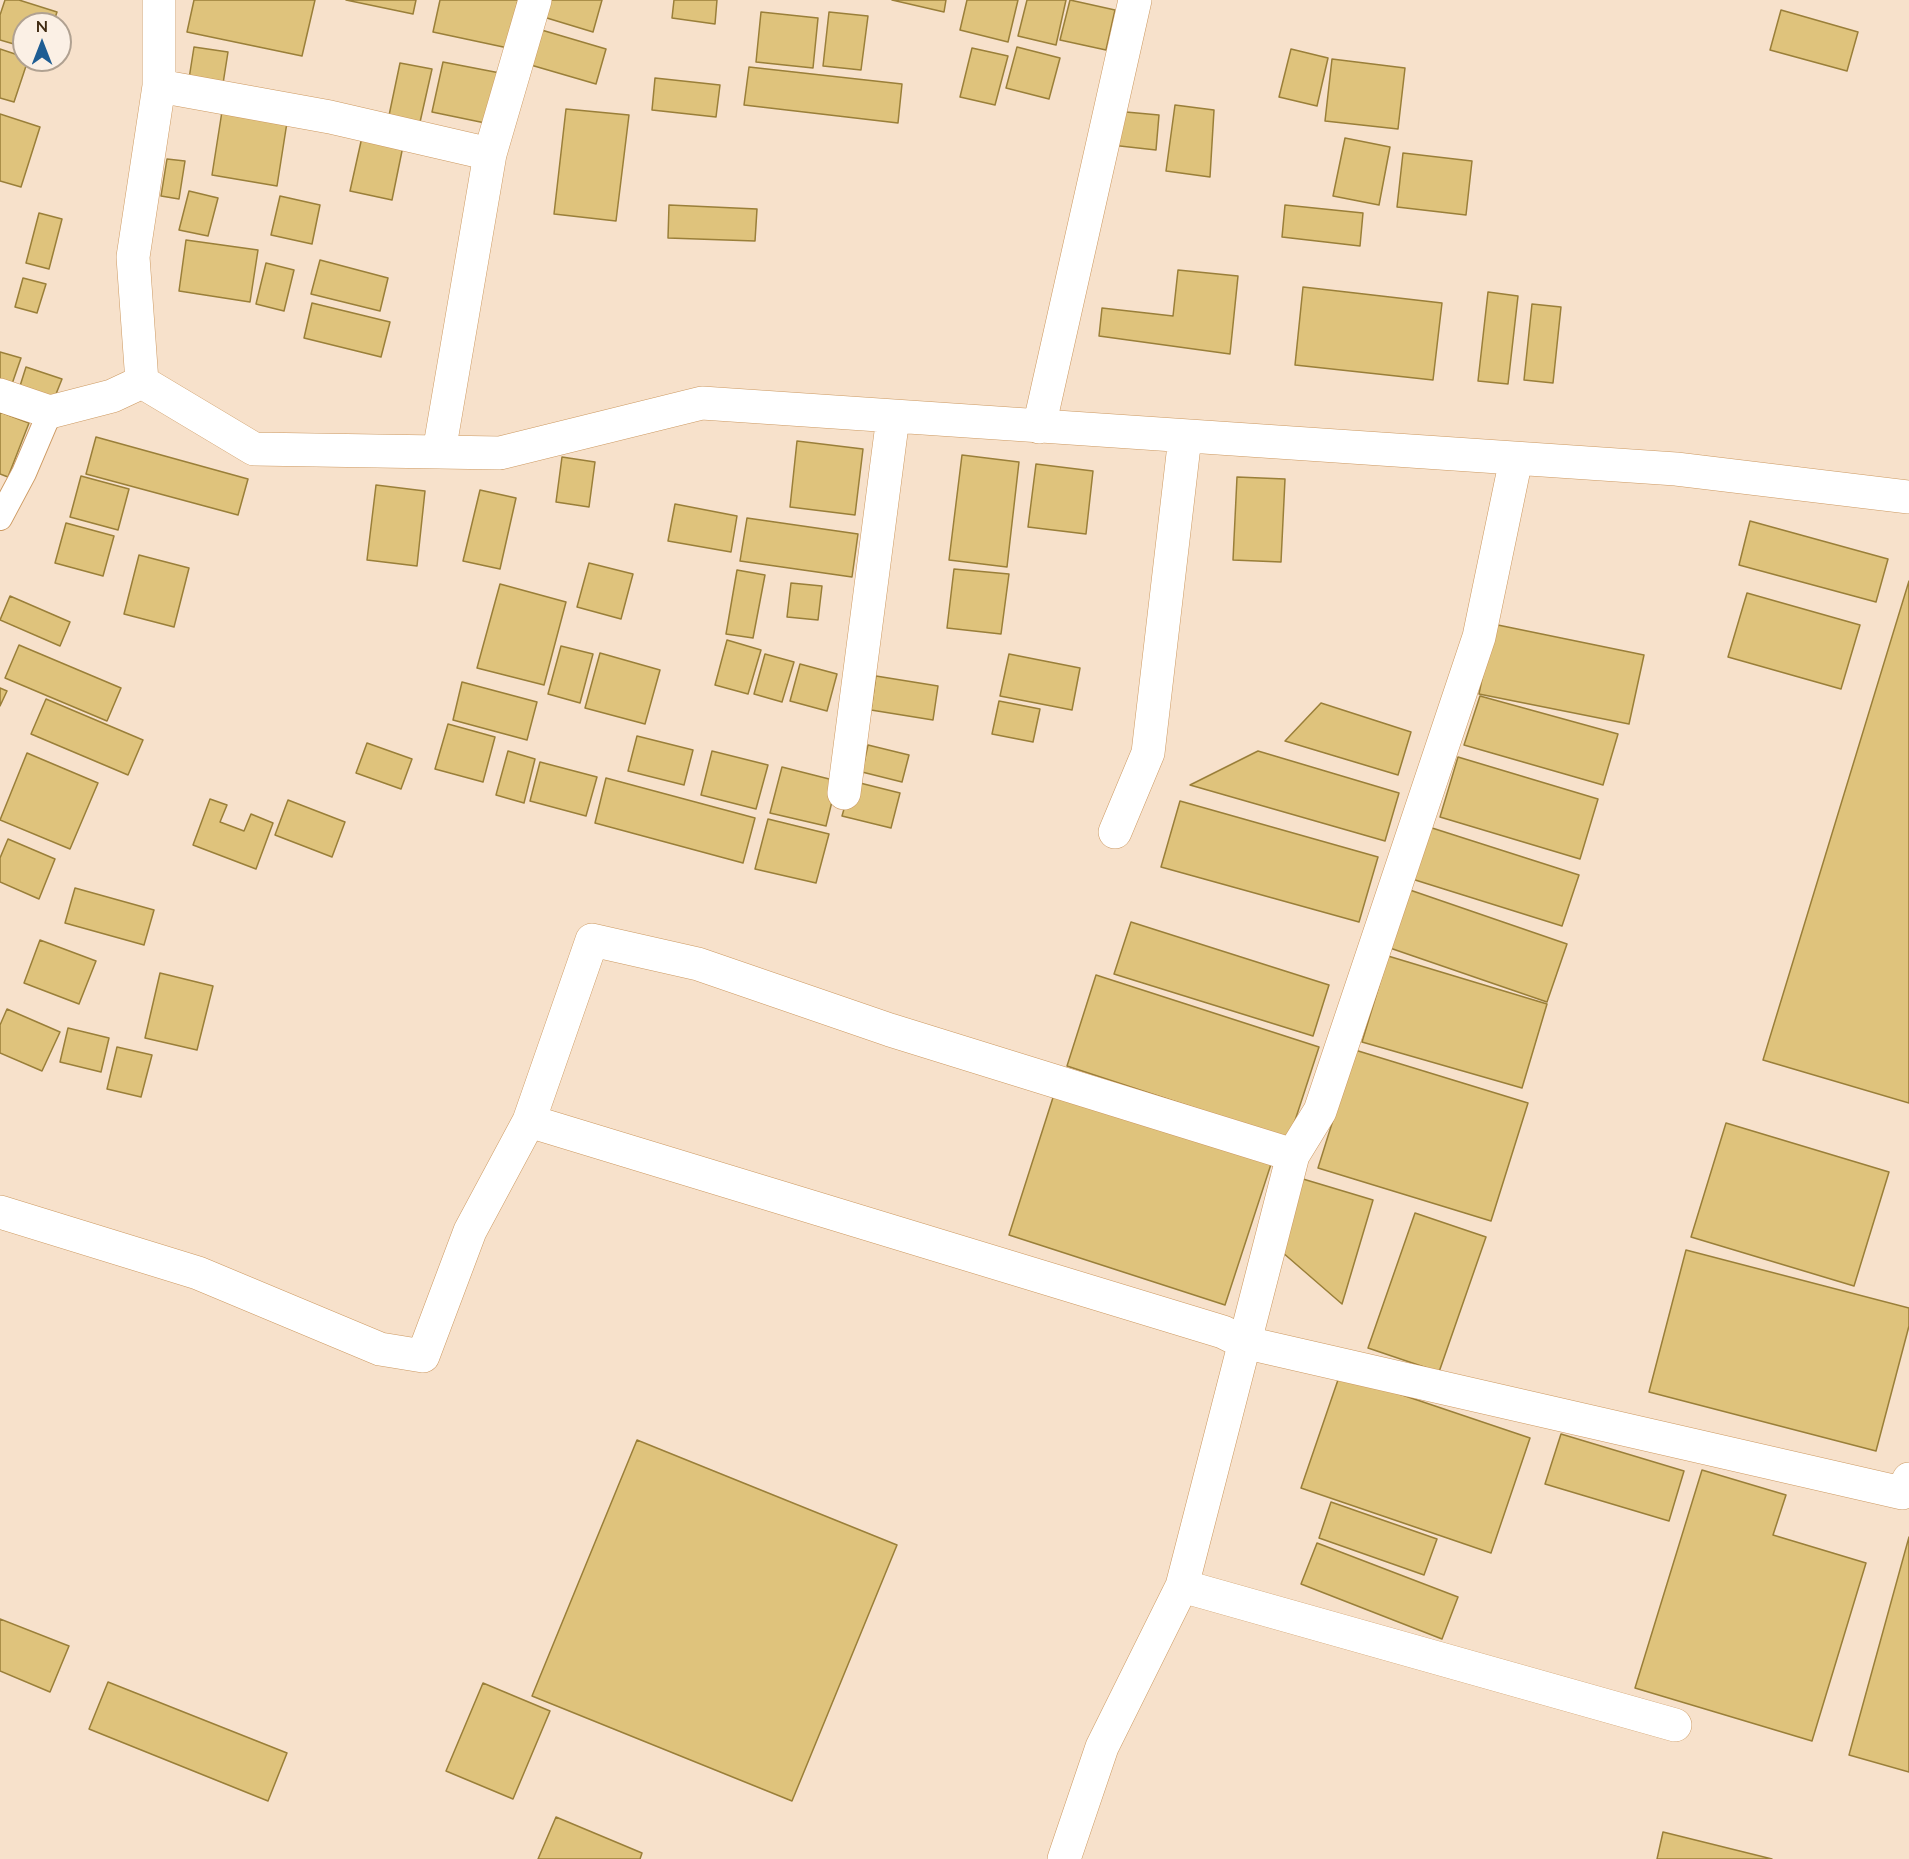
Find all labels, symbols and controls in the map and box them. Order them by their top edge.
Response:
north arrow [12,12,72,72]
text: N [36,16,48,35]

